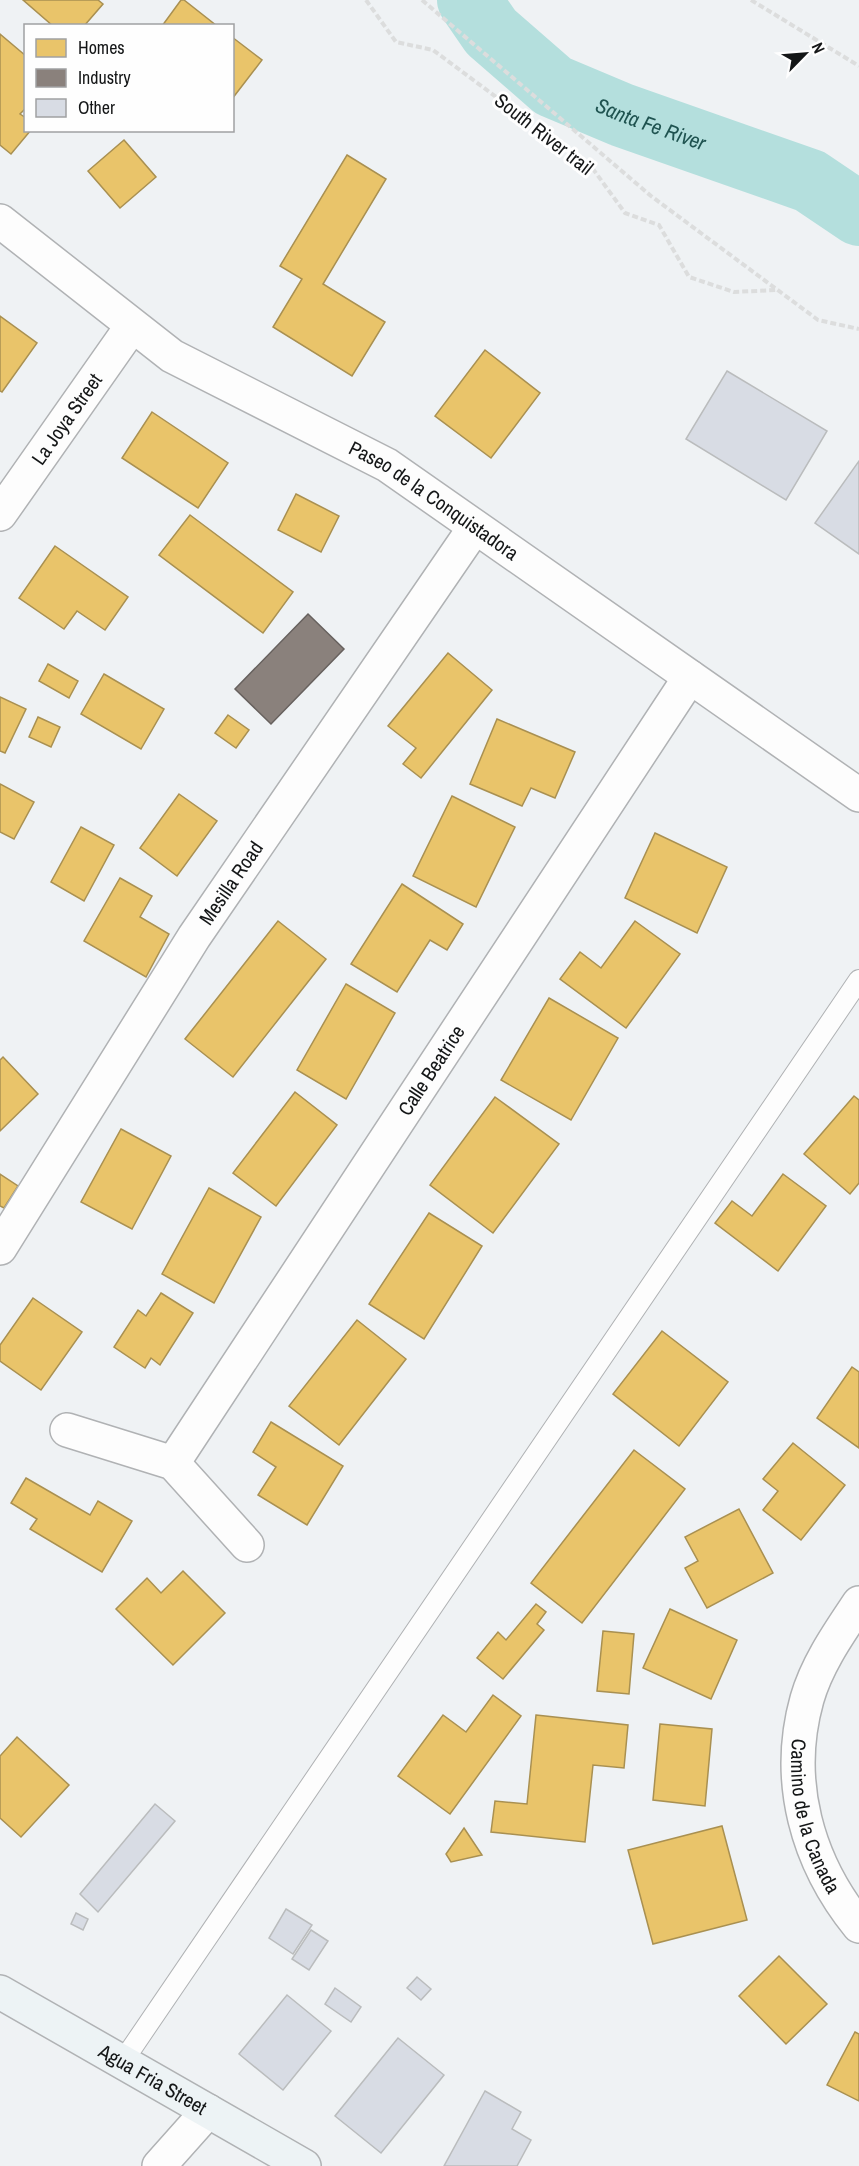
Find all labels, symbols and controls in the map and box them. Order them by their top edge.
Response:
legend [24,24,234,132]
north arrow [775,24,835,84]
text: Homes [78,35,125,60]
text: N [807,39,831,57]
text: Industry [78,65,131,90]
street label: South River trail [489,86,599,181]
water label: Santa Fe River [591,91,711,158]
text: Other [78,95,115,120]
street label: La Joya Street [25,367,108,470]
street label: Paseo de la Conquistadora [344,434,524,566]
street label: Mesilla Road [192,836,269,930]
street label: Calle Beatrice [391,1020,470,1121]
street label: Camino de la Canada [785,1738,847,1898]
street label: Agua Fria Street [93,2037,212,2121]

